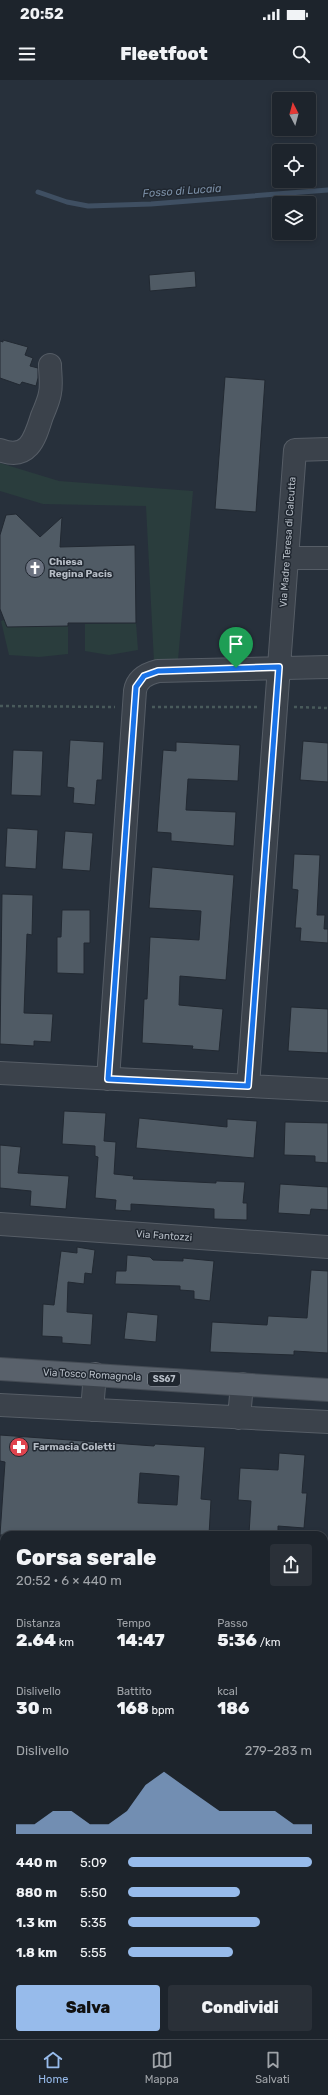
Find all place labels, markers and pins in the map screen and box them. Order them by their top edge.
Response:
place label: Chiesa Regina Pacis [49,556,113,580]
church icon: Chiesa Regina Pacis [24,557,46,579]
pin [219,627,253,668]
pharmacy icon: Farmacia Coletti [8,1436,30,1458]
place label: Farmacia Coletti [33,1441,116,1453]

